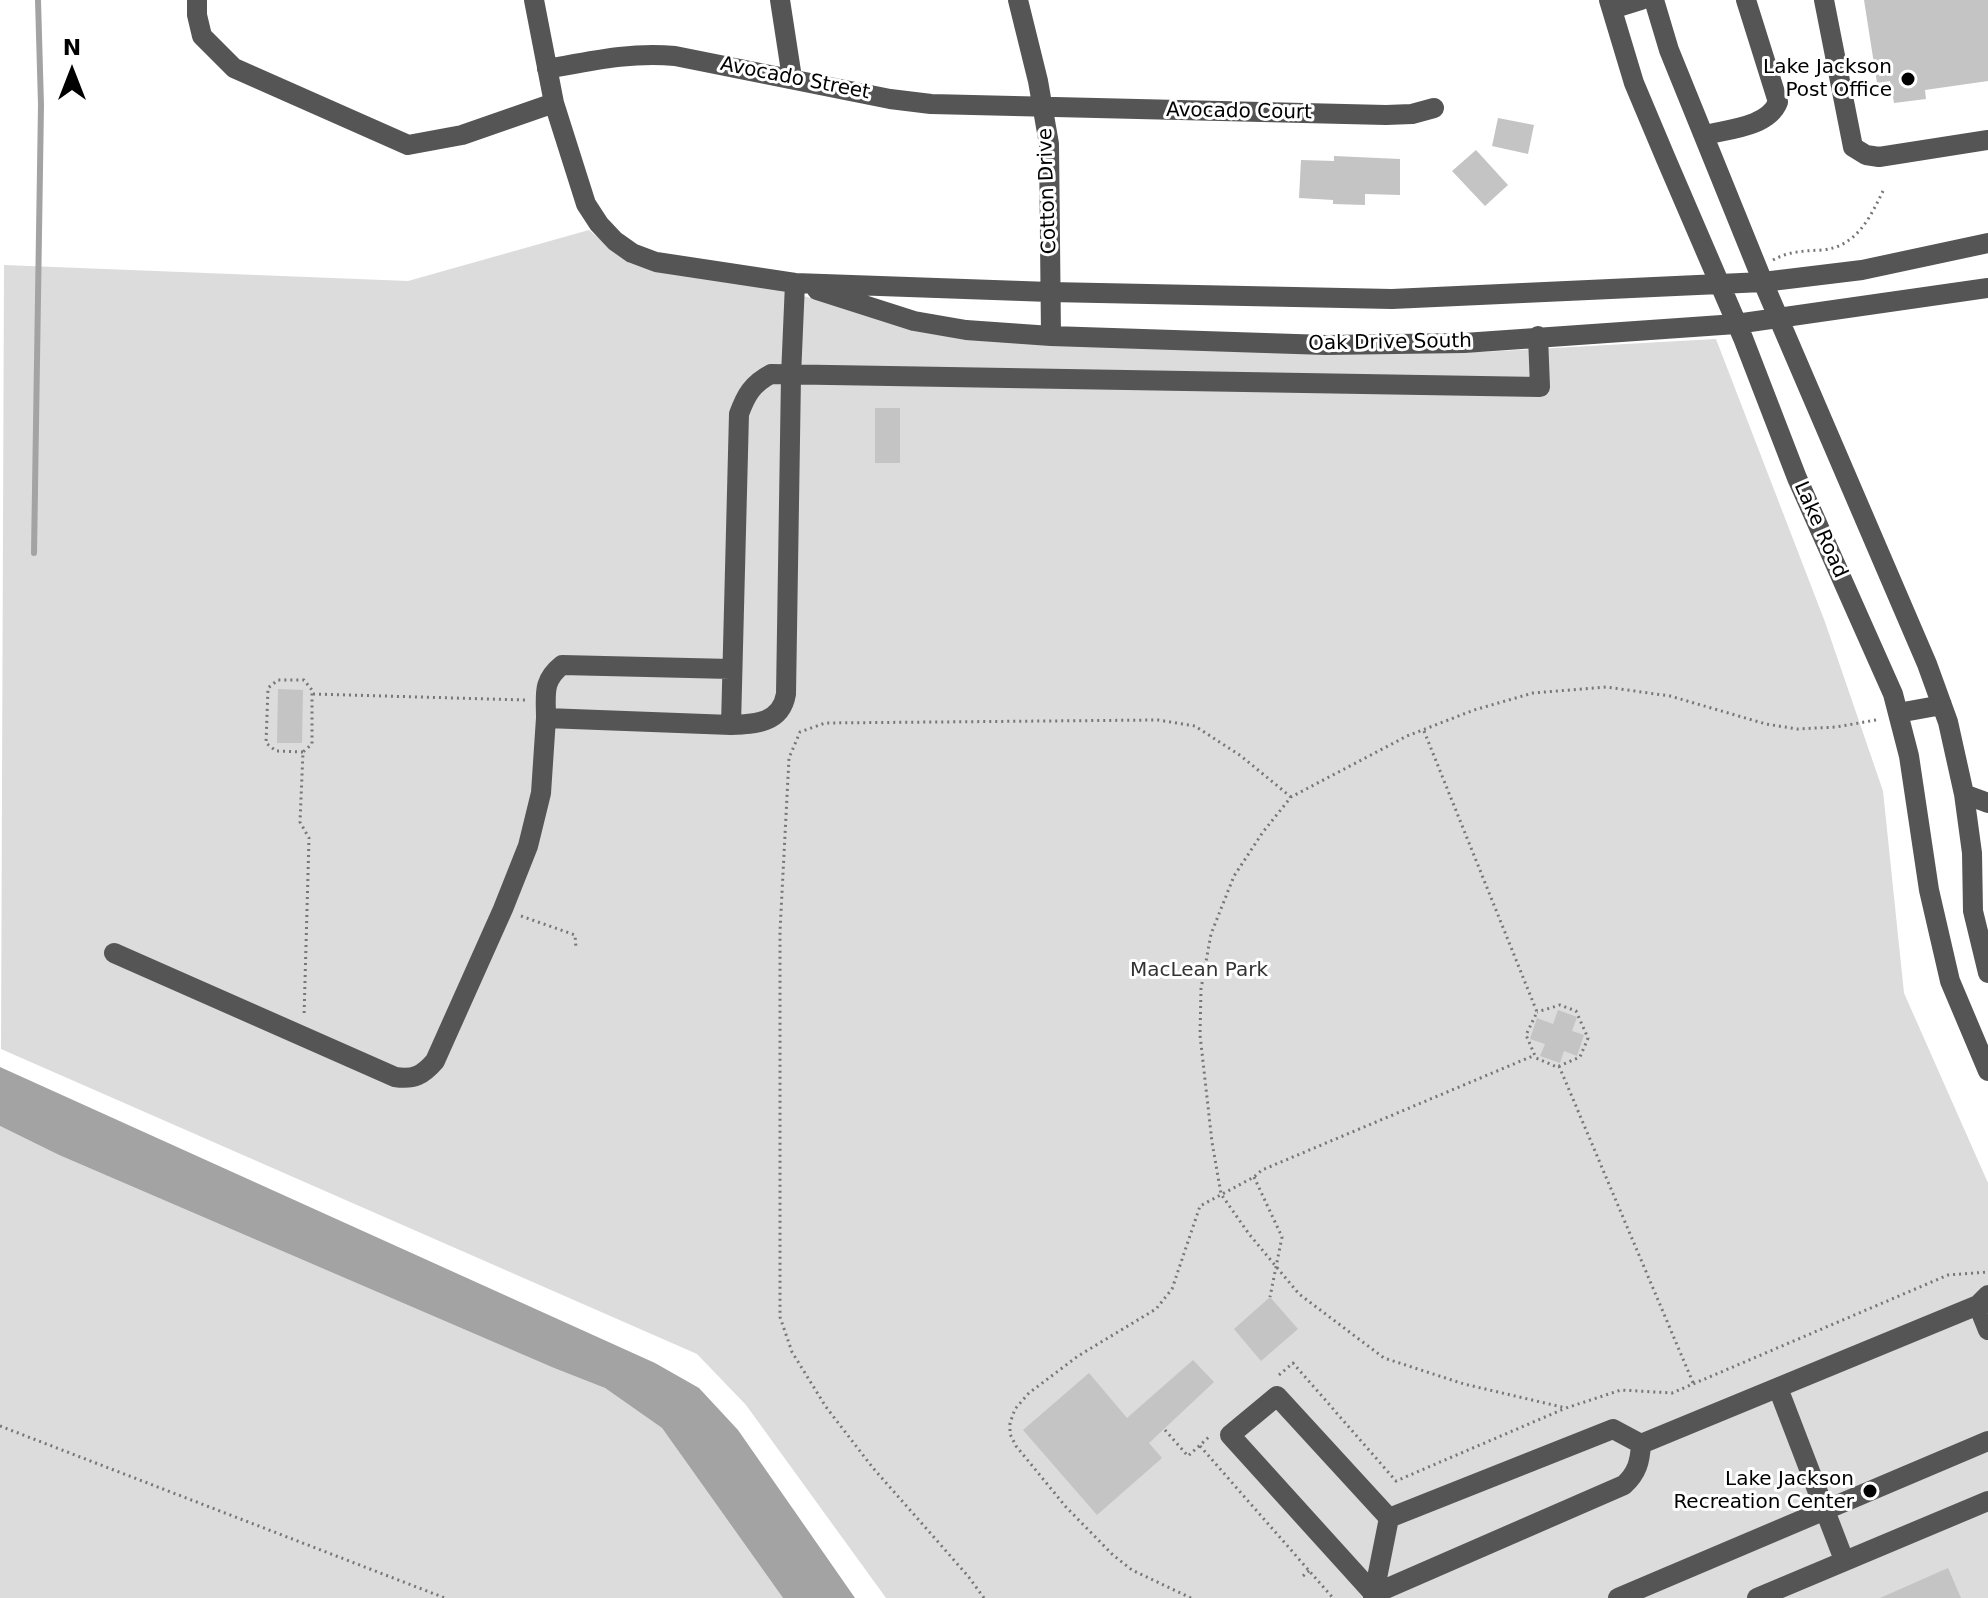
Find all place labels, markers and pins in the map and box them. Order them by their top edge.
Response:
place label: Lake Jackson Post Office [1763,56,1892,103]
marker: Lake Jackson Post Office [1899,70,1917,88]
place label: Lake Jackson Recreation Center [1673,1468,1854,1515]
marker: Lake Jackson Recreation Center [1861,1482,1879,1500]

